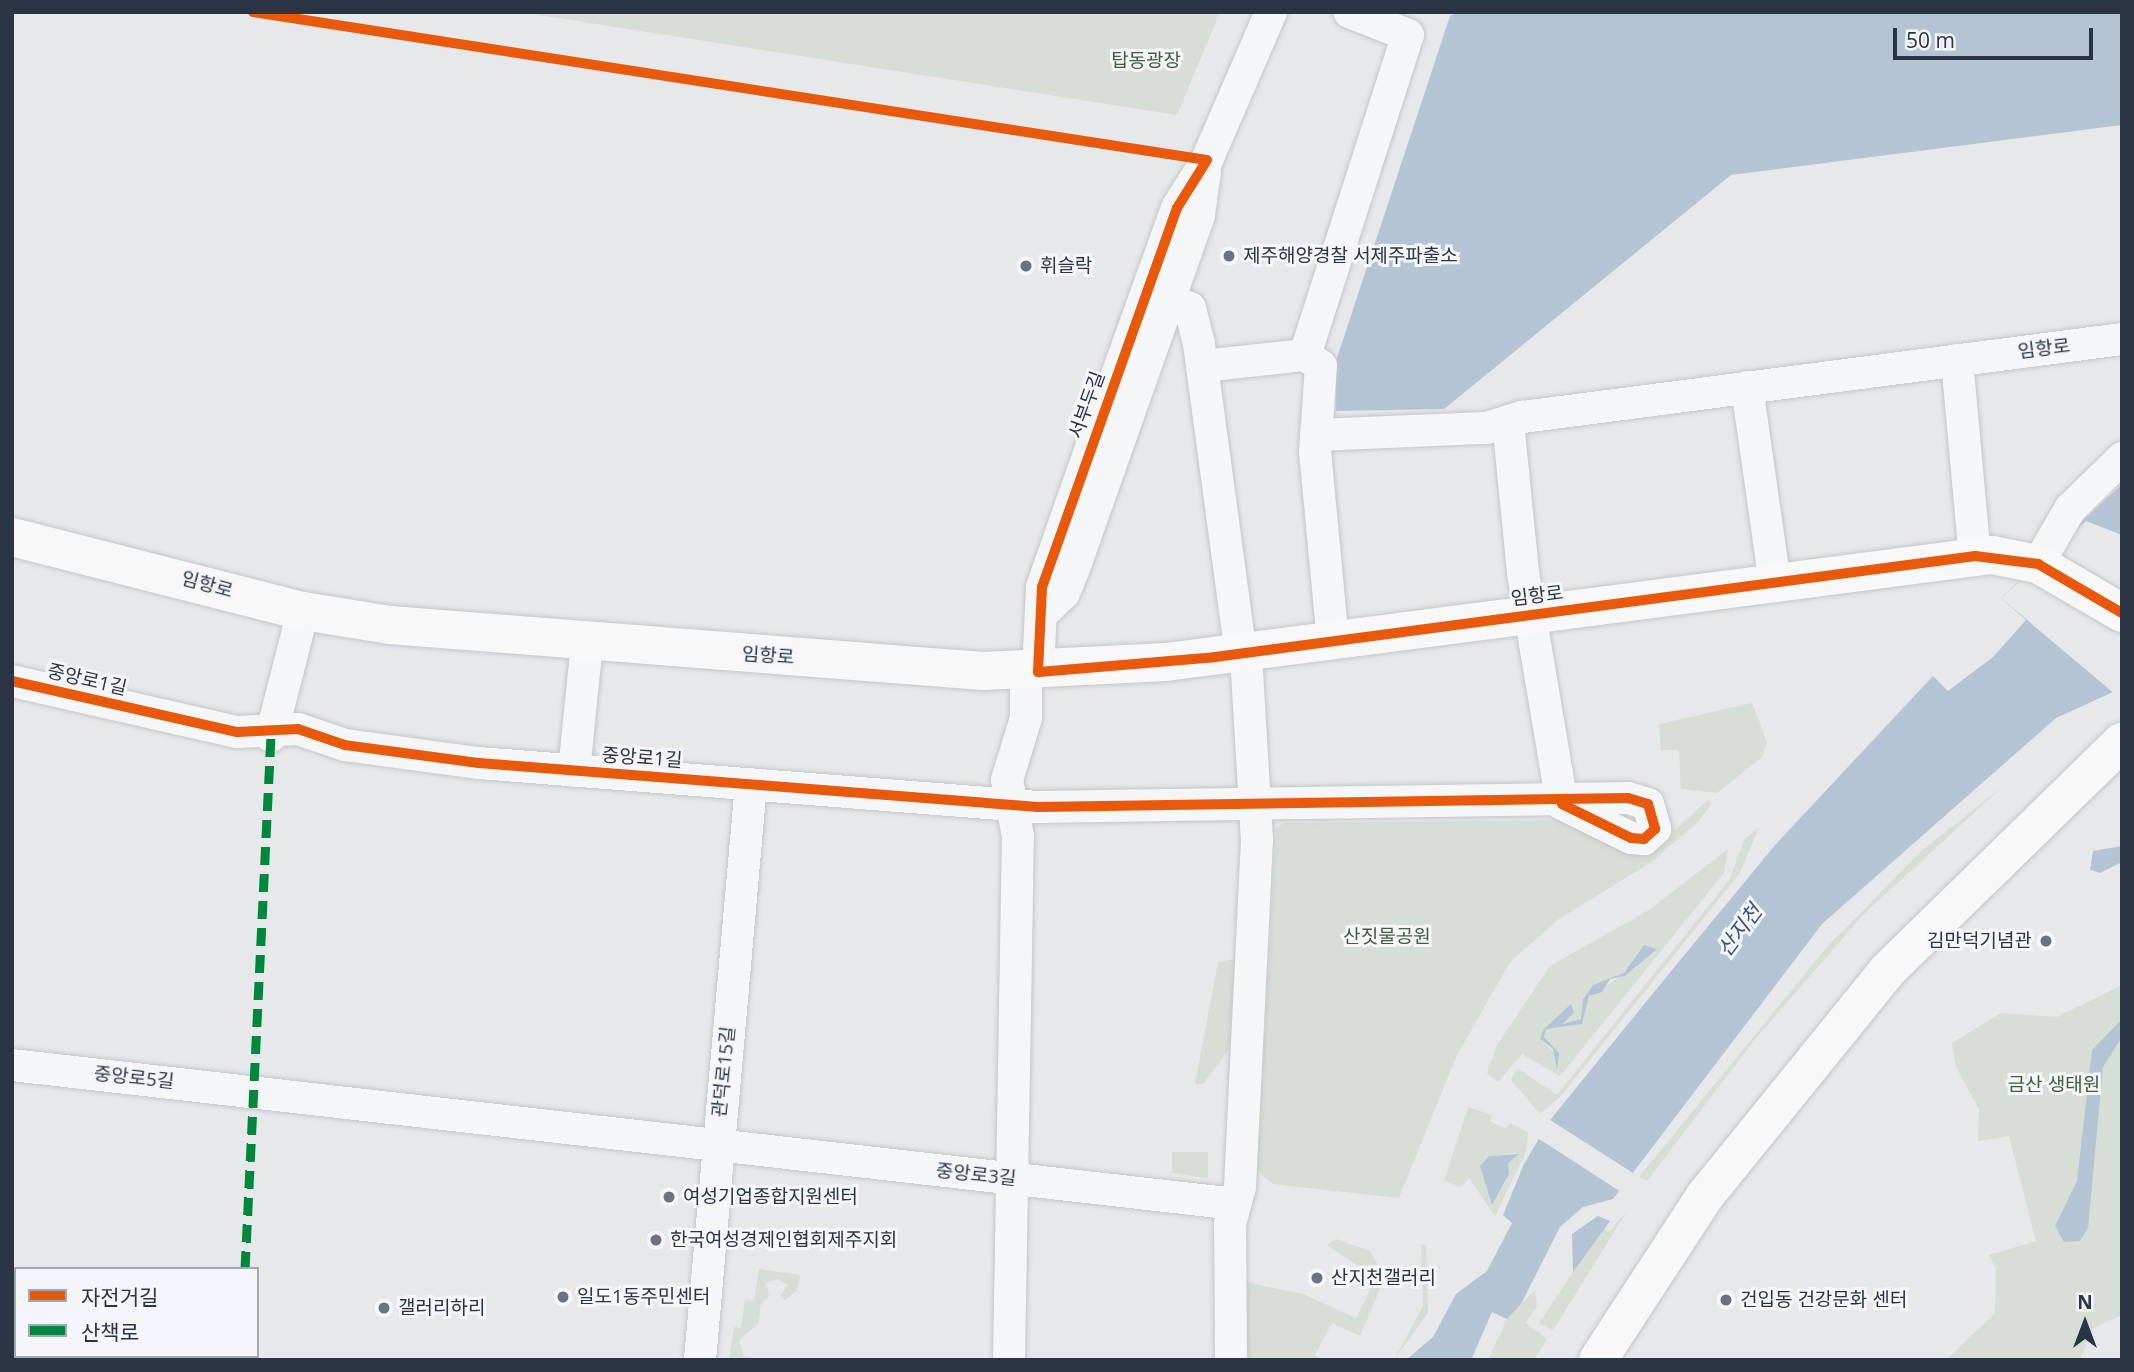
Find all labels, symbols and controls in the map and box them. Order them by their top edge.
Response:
scale bar [1896,14,2096,58]
text: 50 m [1906,26,1955,54]
park label: 탑동광장 [1111,50,1181,72]
place label: 제주해양경찰 서제주파출소 [1243,245,1458,267]
marker: 제주해양경찰 서제주파출소 [1221,248,1237,264]
place label: 휘슬락 [1040,255,1092,277]
marker: 휘슬락 [1018,258,1034,274]
street label: 임항로 [2017,334,2071,364]
street label: 서부두길 [1064,368,1110,442]
street label: 임항로 [179,567,235,603]
street label: 임항로 [1510,581,1564,611]
street label: 임항로 [741,643,795,669]
street label: 중앙로1길 [45,660,129,700]
street label: 중앙로1길 [601,744,683,772]
water label: 산지천 [1711,899,1767,961]
park label: 산짓물공원 [1343,926,1431,948]
place label: 김만덕기념관 [1927,930,2032,952]
marker: 김만덕기념관 [2038,933,2054,949]
street label: 관덕로15길 [708,1025,740,1119]
street label: 중앙로5길 [93,1062,175,1094]
park label: 금산 생태원 [2008,1074,2100,1096]
street label: 중앙로3길 [935,1159,1017,1191]
place label: 여성기업종합지원센터 [683,1186,858,1208]
marker: 여성기업종합지원센터 [661,1189,677,1205]
place label: 한국여성경제인협회제주지회 [670,1229,897,1251]
marker: 한국여성경제인협회제주지회 [648,1232,664,1248]
legend [14,1267,259,1358]
place label: 산지천갤러리 [1331,1267,1436,1289]
marker: 산지천갤러리 [1309,1270,1325,1286]
text: 자전거길 [81,1283,158,1311]
place label: 일도1동주민센터 [577,1286,710,1308]
north arrow [2050,1288,2120,1358]
marker: 일도1동주민센터 [555,1289,571,1305]
place label: 건입동 건강문화 센터 [1740,1289,1907,1311]
text: N [2077,1289,2093,1315]
marker: 건입동 건강문화 센터 [1718,1292,1734,1308]
place label: 갤러리하리 [398,1297,485,1319]
marker: 갤러리하리 [376,1300,392,1316]
text: 산책로 [81,1318,139,1346]

